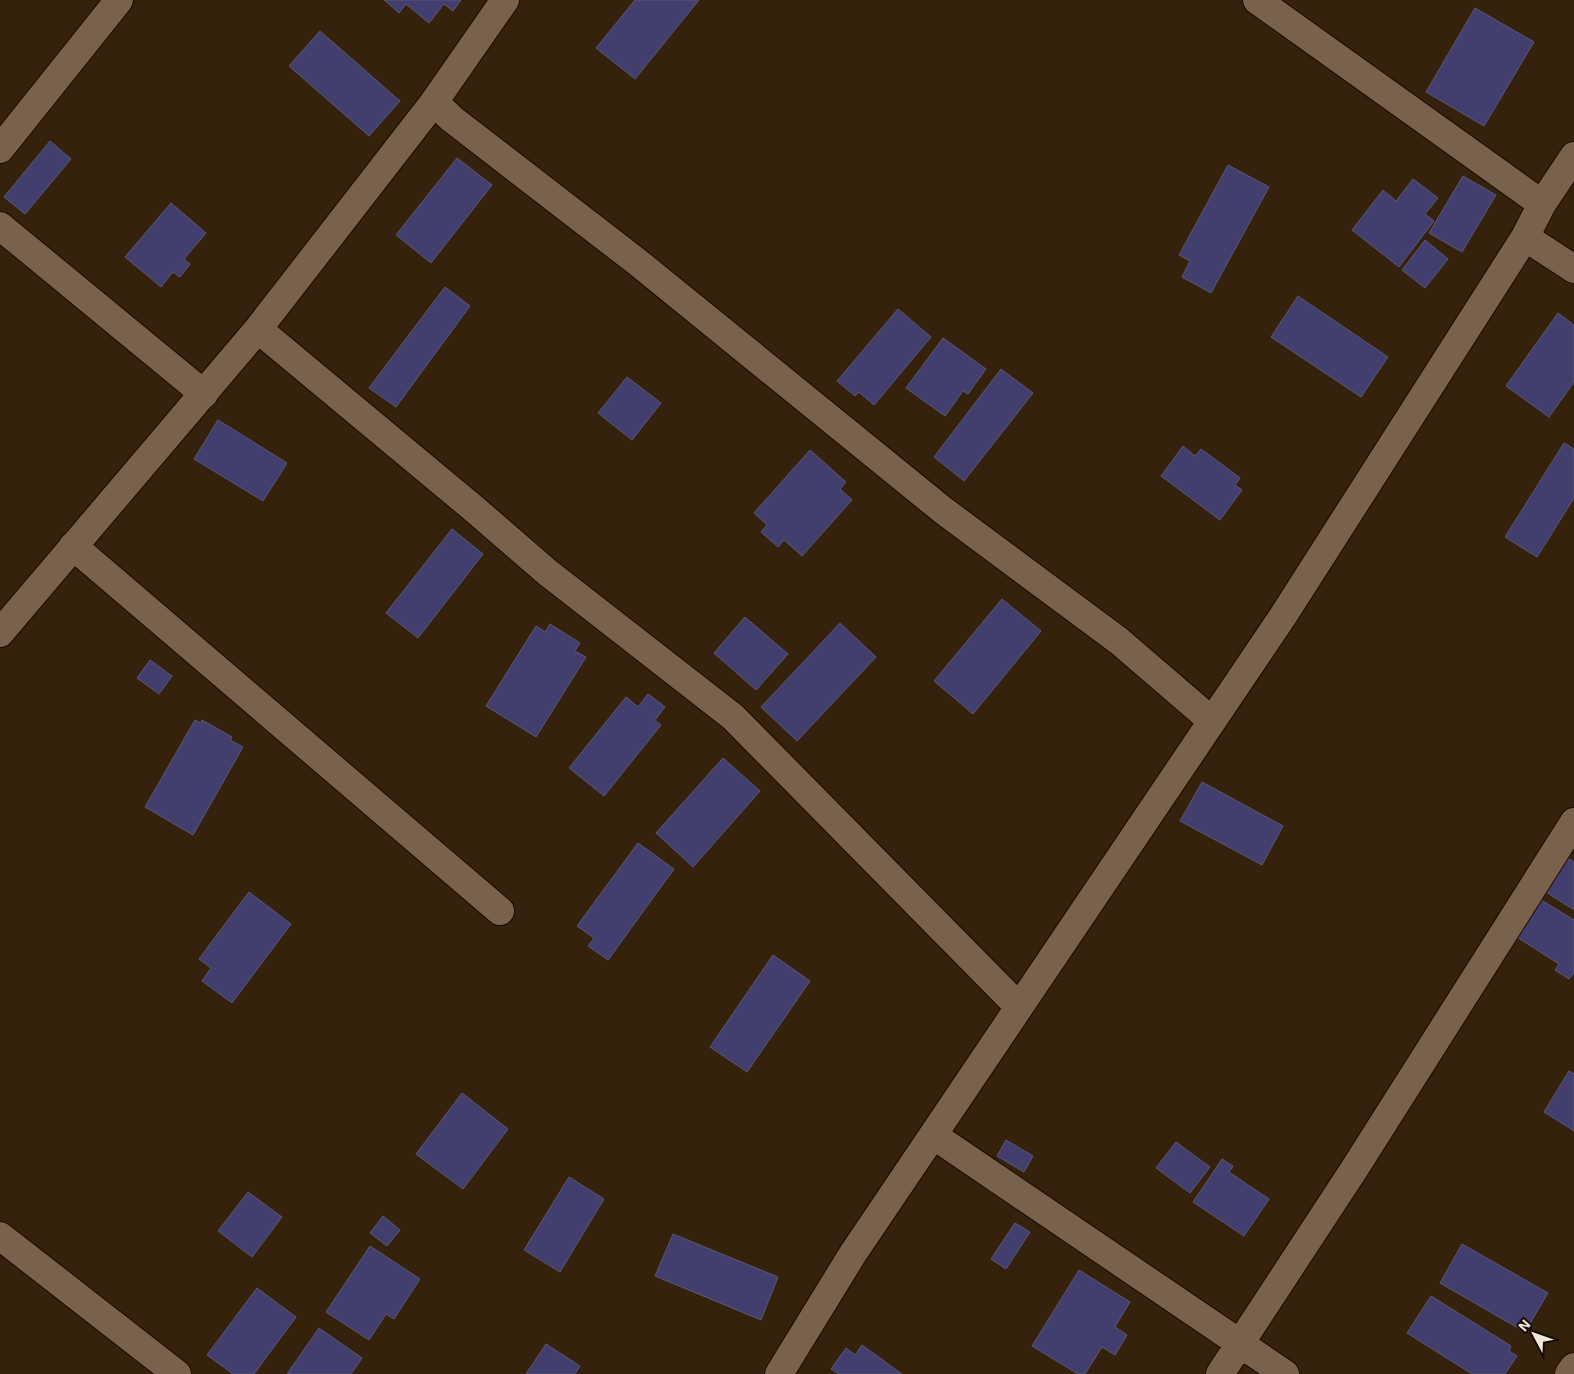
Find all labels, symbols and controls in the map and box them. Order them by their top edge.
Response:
north arrow [1509,1309,1559,1359]
text: N [1514,1316,1534,1335]

